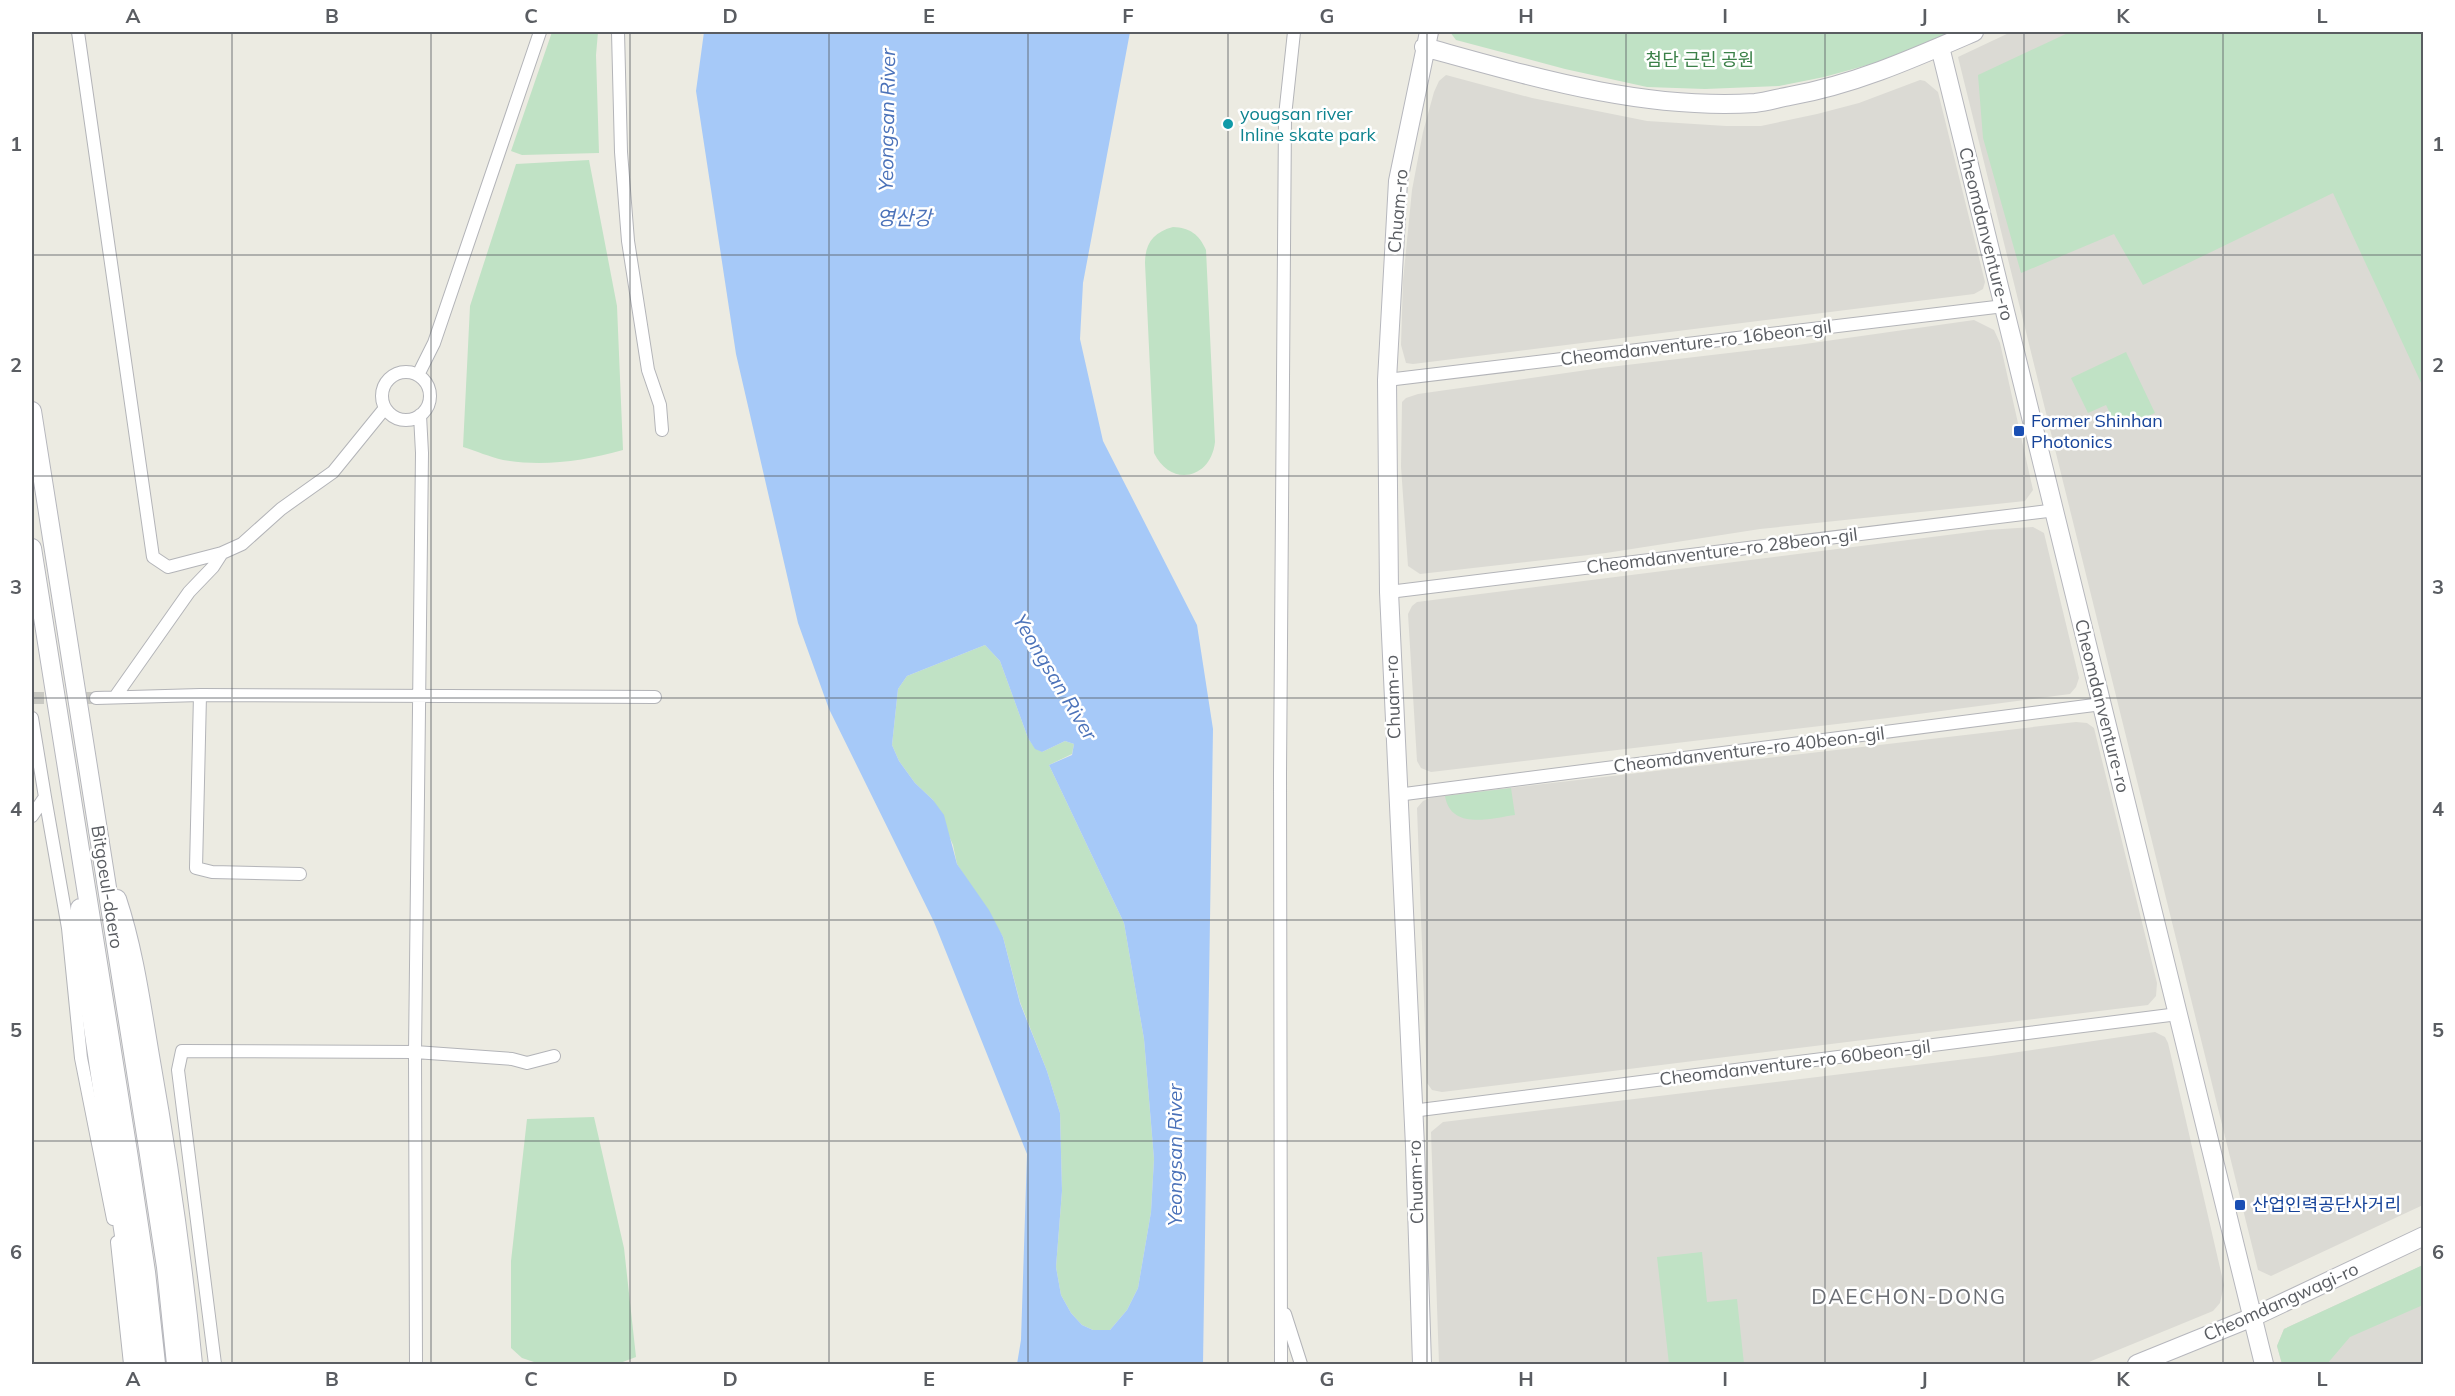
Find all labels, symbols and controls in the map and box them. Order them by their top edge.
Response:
text: A [126,3,141,28]
text: B [325,3,339,28]
text: C [524,3,538,28]
text: D [722,3,738,28]
text: E [923,3,935,28]
text: F [1122,3,1134,28]
text: G [1320,3,1334,28]
text: H [1518,3,1534,28]
text: I [1722,3,1728,28]
text: J [1920,3,1928,28]
text: K [2116,3,2130,28]
text: L [2316,3,2328,28]
water label: Yeongsan River [873,48,900,192]
park label: 첨단 근린 공원 [1646,48,1754,71]
place label: yougsan river Inline skate park [1240,102,1377,146]
marker: yougsan river Inline skate park [1221,117,1235,131]
text: 1 [10,131,22,156]
text: 1 [2432,131,2444,156]
street label: Cheomdanventure-ro [1954,145,2019,323]
street label: Chuam-ro [1382,168,1413,254]
water label: 영산강 [876,205,934,230]
street label: Cheomdanventure-ro 16beon-gil [1559,314,1833,371]
text: 2 [10,352,22,377]
text: 2 [2432,352,2444,377]
place label: Former Shinhan Photonics [2031,409,2163,453]
marker: Former Shinhan Photonics [2012,424,2026,438]
street label: Cheomdanventure-ro 28beon-gil [1585,522,1859,579]
text: 3 [10,574,22,599]
text: 3 [2432,574,2444,599]
water label: Yeongsan River [1008,609,1103,745]
street label: Cheomdanventure-ro [2070,617,2135,795]
street label: Chuam-ro [1380,655,1405,740]
street label: Cheomdanventure-ro 40beon-gil [1612,721,1886,778]
text: 4 [10,796,22,821]
text: 4 [2432,796,2444,821]
street label: Bitgoeul-daero [86,824,129,950]
text: 5 [10,1017,22,1042]
text: 5 [2432,1017,2444,1042]
street label: Cheomdanventure-ro 60beon-gil [1658,1034,1932,1091]
water label: Yeongsan River [1162,1083,1187,1226]
street label: Chuam-ro [1403,1140,1428,1225]
place label: 산업인력공단사거리 [2252,1193,2401,1216]
marker: 산업인력공단사거리 [2233,1198,2247,1212]
text: 6 [10,1239,22,1264]
text: 6 [2432,1239,2444,1264]
street label: Cheomdangwagi-ro [2200,1257,2362,1346]
district label: DAECHON-DONG [1811,1283,2007,1309]
text: A [126,1366,141,1391]
text: B [325,1366,339,1391]
text: C [524,1366,538,1391]
text: D [722,1366,738,1391]
text: E [923,1366,935,1391]
text: F [1122,1366,1134,1391]
text: G [1320,1366,1334,1391]
text: H [1518,1366,1534,1391]
text: I [1722,1366,1728,1391]
text: J [1920,1366,1928,1391]
text: K [2116,1366,2130,1391]
text: L [2316,1366,2328,1391]

